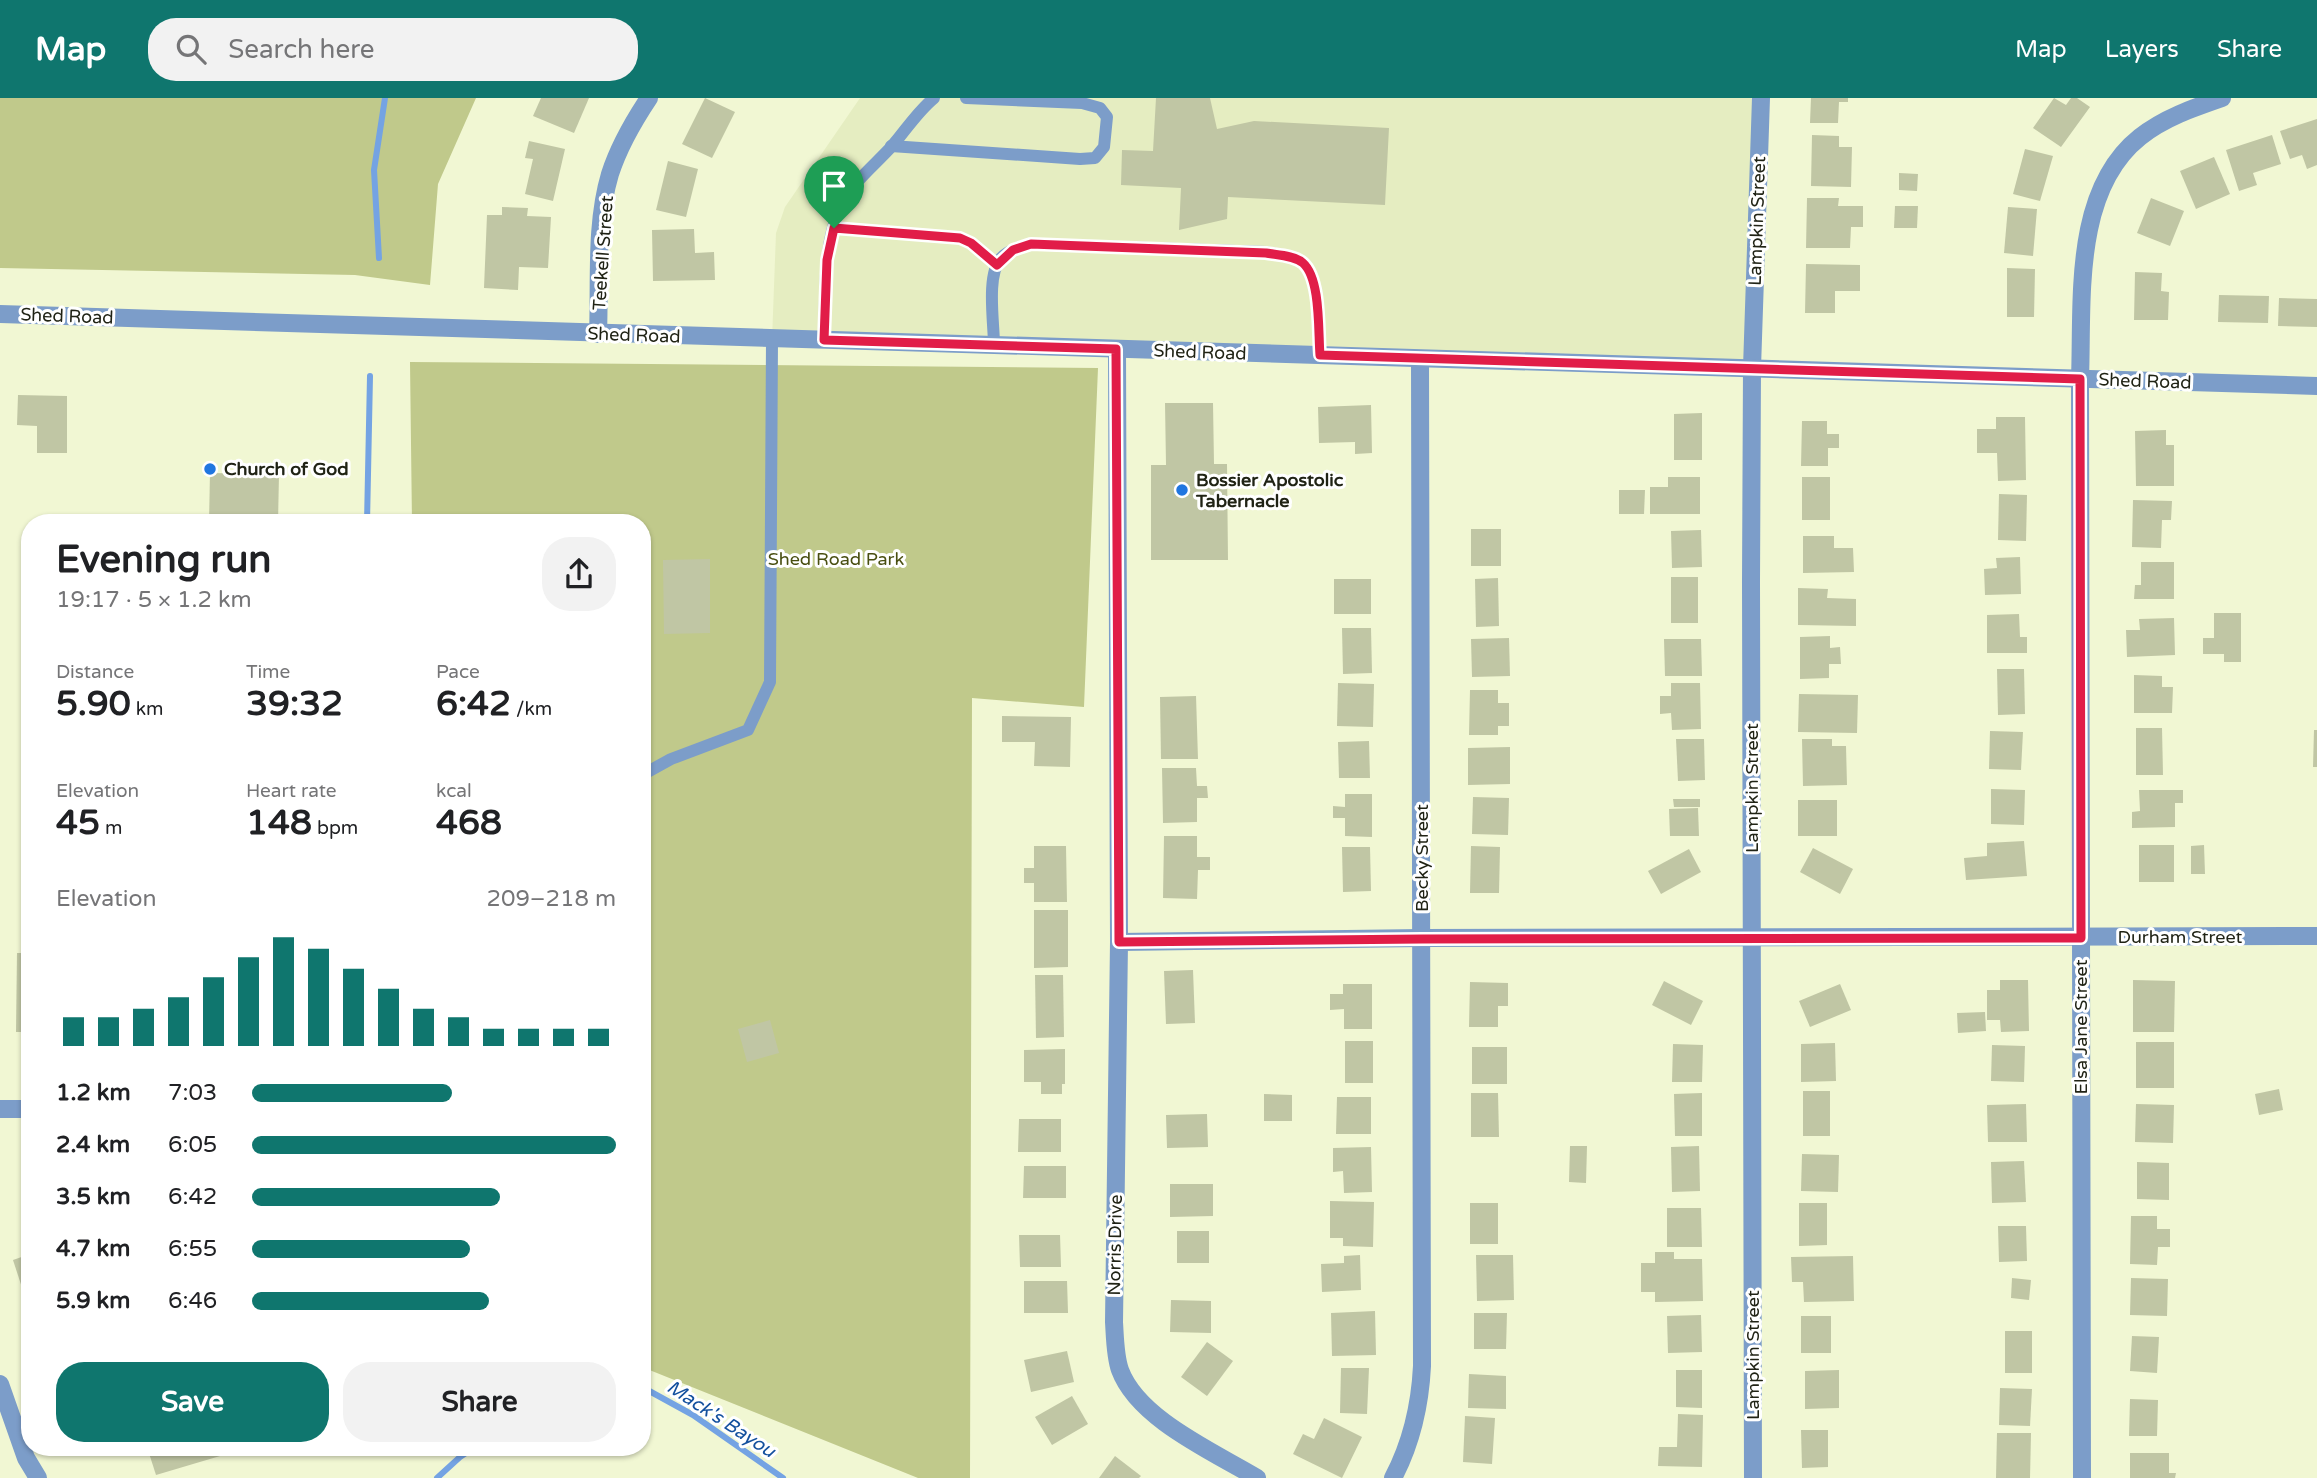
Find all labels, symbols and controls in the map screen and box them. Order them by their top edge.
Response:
search box [148,18,638,81]
text: Map [35,30,106,69]
icon: search [172,30,210,68]
text: Search here [228,34,374,65]
text: Map [2015,35,2067,64]
text: Layers [2105,35,2179,64]
text: Share [2217,35,2282,64]
pin [804,156,864,228]
street label: Lampkin Street [1744,156,1770,286]
icon: arrive [815,167,853,205]
street label: Teekell Street [588,195,618,311]
street label: Shed Road [20,303,114,329]
street label: Shed Road [587,322,681,348]
street label: Shed Road [1153,339,1247,365]
street label: Shed Road [2098,368,2192,394]
place label: Church of God [224,458,349,480]
marker: Church of God [202,461,218,477]
place label: Bossier Apostolic Tabernacle [1195,469,1344,512]
marker: Bossier Apostolic Tabernacle [1174,482,1190,498]
text: Evening run [56,537,271,583]
button: share [542,537,616,611]
park label: Shed Road Park [768,548,904,570]
text: 19:17 · 5 × 1.2 km [56,586,252,614]
text: Distance [56,661,134,683]
text: Time [246,661,290,683]
text: Pace [436,661,480,683]
text: 5.90 [56,683,131,725]
text: 39:32 [246,683,343,725]
text: 6:42 [436,683,511,725]
text: km [131,698,163,720]
text: /km [511,698,552,720]
street label: Lampkin Street [1741,723,1763,853]
text: Elevation [56,780,139,802]
text: Heart rate [246,780,337,802]
text: kcal [436,780,472,802]
text: 45 [56,802,100,844]
text: 148 [246,802,312,844]
text: 468 [436,802,502,844]
street label: Becky Street [1411,804,1433,912]
text: m [100,817,122,839]
text: bpm [312,817,358,839]
text: Elevation [56,885,157,913]
text: 209–218 m [487,885,616,913]
street label: Durham Street [2118,926,2243,948]
street label: Elsa Jane Street [2070,959,2092,1095]
text: 1.2 km [56,1079,131,1107]
text: 7:03 [168,1079,217,1107]
text: 2.4 km [56,1131,130,1159]
text: 6:05 [168,1131,217,1159]
text: 3.5 km [56,1183,131,1211]
text: 6:42 [168,1183,217,1211]
street label: Norris Drive [1103,1194,1127,1296]
text: 4.7 km [56,1235,130,1263]
text: 6:55 [168,1235,217,1263]
text: 5.9 km [56,1287,130,1315]
text: 6:46 [168,1287,217,1315]
street label: Lampkin Street [1742,1290,1764,1420]
button: Save [56,1362,329,1442]
button: Share [343,1362,616,1442]
water label: Mack's Bayou [663,1376,780,1463]

